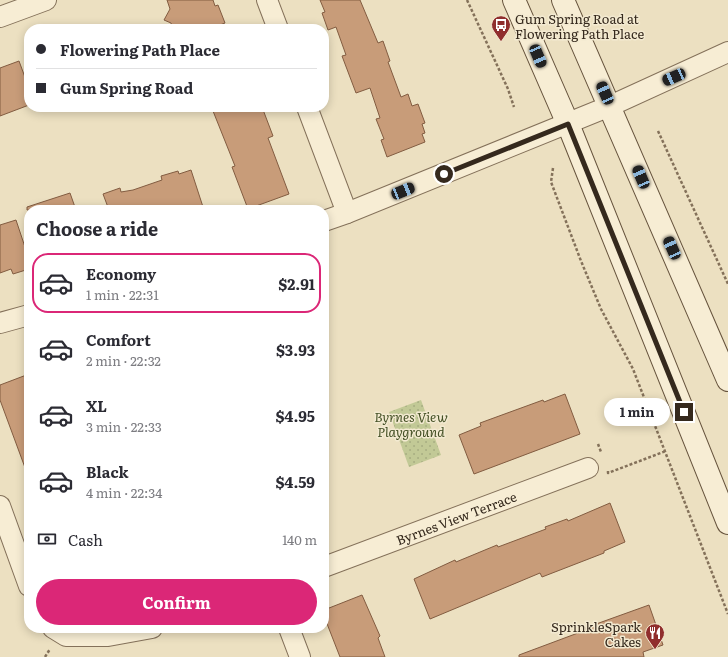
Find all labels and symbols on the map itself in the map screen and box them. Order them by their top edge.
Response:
place label: Gum Spring Road at Flowering Path Place [515,9,644,43]
bus stop icon: Gum Spring Road at Flowering Path Place [490,14,512,42]
car [528,43,548,69]
car [661,67,687,87]
car [595,80,615,106]
car [631,164,651,190]
route start [435,165,453,183]
car [390,181,416,201]
car [662,235,682,261]
callout: 1 min [604,398,670,426]
route end [675,403,693,421]
park label: Byrnes View Playground [374,407,448,441]
street label: Byrnes View Terrace [393,486,519,549]
place label: SprinkleSpark Cakes [551,617,642,651]
restaurant icon: SprinkleSpark Cakes [644,622,666,650]

